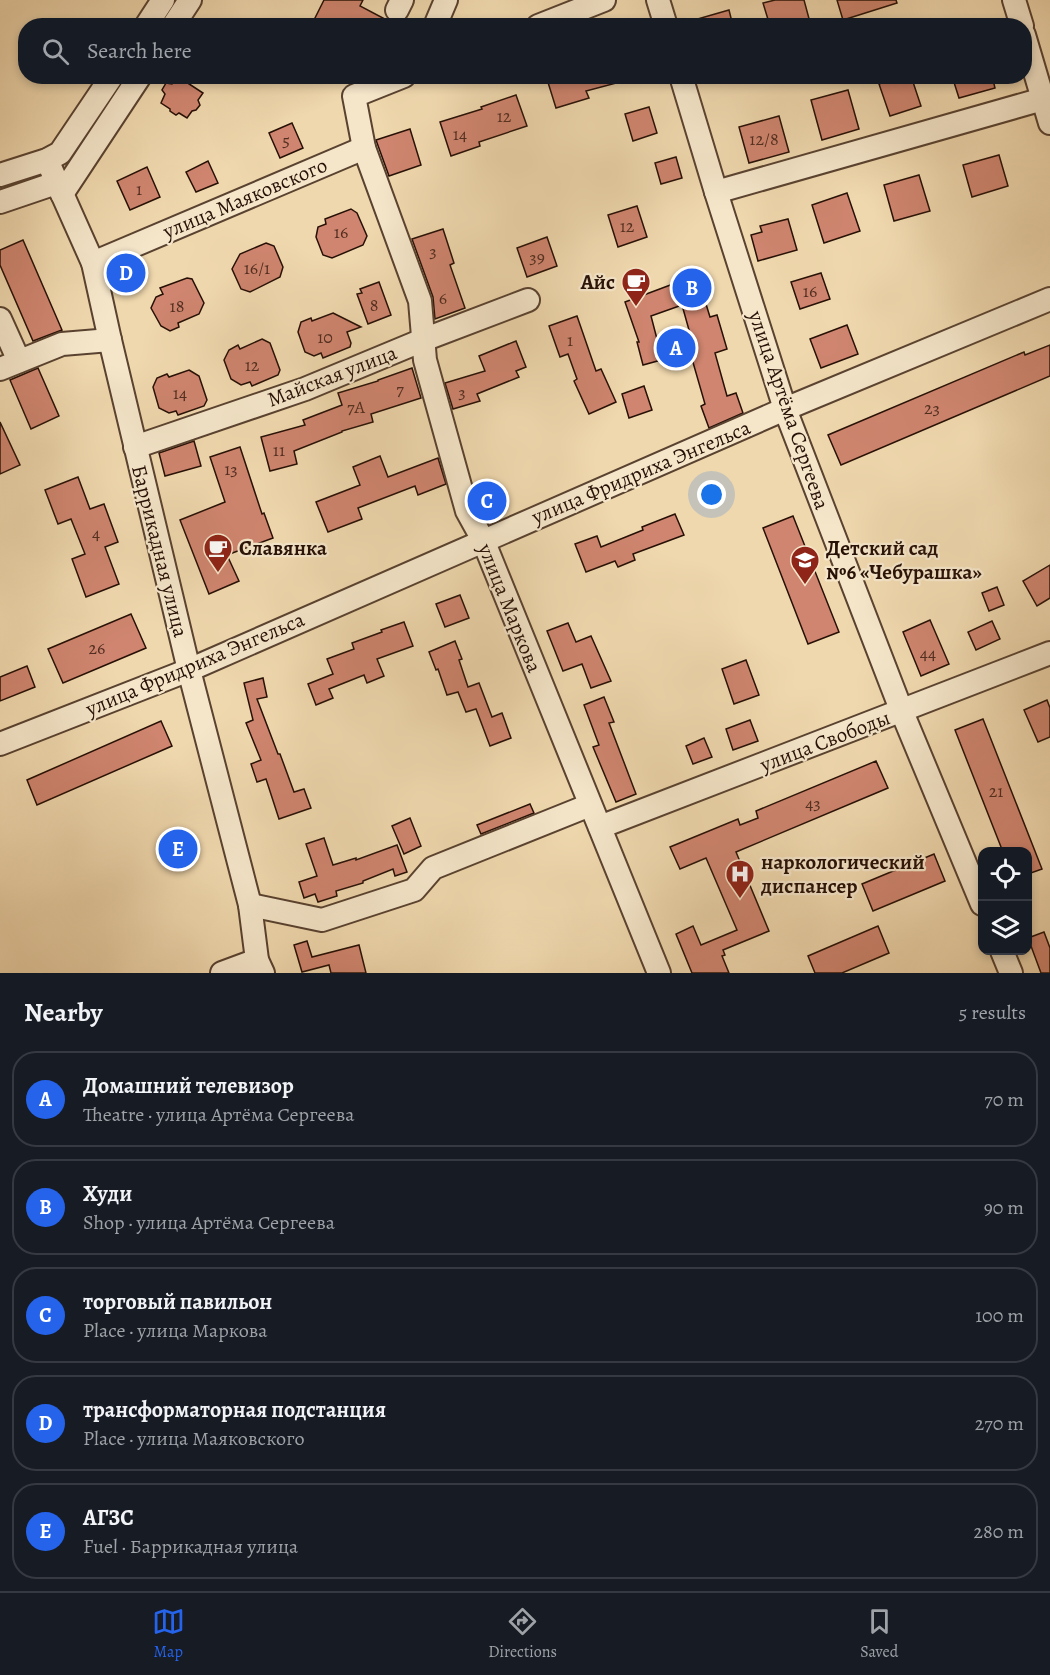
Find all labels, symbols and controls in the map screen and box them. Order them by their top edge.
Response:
search box [18,18,1032,84]
icon: search [39,35,72,68]
text: Search here [87,36,192,66]
house number: 12 [497,104,512,128]
house number: 14 [453,122,467,146]
house number: 12/8 [749,127,779,151]
house number: 5 [282,128,290,152]
street label: улица Маяковского [158,151,331,246]
house number: 1 [136,177,142,201]
house number: 12 [620,214,635,238]
house number: 16 [334,220,348,244]
house number: 3 [429,239,437,263]
house number: 39 [529,245,545,269]
pin: D [106,250,146,296]
house number: 16/1 [244,256,270,280]
cafe icon: Айс [620,266,652,308]
pin: B [672,266,712,310]
place label: Айс [580,268,615,296]
house number: 16 [803,279,817,303]
house number: 6 [439,286,447,310]
house number: 8 [370,293,378,317]
house number: 18 [170,294,184,318]
street label: улица Артёма Сергеева [742,306,836,513]
house number: 10 [317,325,333,349]
pin: A [656,326,696,370]
house number: 1 [567,328,573,352]
street label: Майская улица [263,338,401,414]
house number: 12 [245,353,260,377]
house number: 7 [396,377,404,401]
house number: 3 [458,380,466,404]
house number: 14 [173,381,187,405]
house number: 7А [347,395,366,419]
house number: 23 [924,396,940,420]
street label: улица Фридриха Энгельса [526,413,755,531]
house number: 11 [273,438,285,462]
house number: 13 [224,457,238,481]
street label: Баррикадная улица [125,462,195,641]
pin: C [468,478,506,524]
your location [697,480,726,509]
house number: 4 [92,521,100,545]
cafe icon: Славянка [202,532,234,574]
place label: Славянка [239,534,327,562]
place label: Детский сад №6 «Чебурашка» [826,534,982,586]
street label: улица Маркова [471,538,549,677]
school or university icon: Детский сад №6 «Чебурашка» [789,544,821,586]
street label: улица Фридриха Энгельса [80,605,309,723]
house number: 26 [89,636,105,660]
house number: 44 [920,641,936,665]
street label: улица Свободы [755,703,894,779]
house number: 21 [989,779,1003,803]
house number: 43 [805,791,821,815]
pin: E [158,826,198,872]
map controls [978,847,1032,955]
button: locate [978,847,1032,901]
place label: наркологический диспансер [760,848,925,900]
hospital icon: наркологический диспансер [724,858,756,900]
button: layers [978,901,1032,955]
text: Nearby [24,995,103,1030]
text: 5 results [959,999,1026,1026]
text: Домашний телевизор [83,1071,294,1101]
text: A [39,1086,52,1113]
text: 70 m [984,1086,1024,1113]
text: Theatre · улица Артёма Сергеева [83,1101,354,1128]
text: Худи [83,1179,132,1209]
text: B [39,1194,52,1221]
text: 90 m [984,1194,1024,1221]
text: Shop · улица Артёма Сергеева [83,1209,335,1236]
text: торговый павильон [83,1287,272,1317]
text: C [39,1302,52,1329]
text: 100 m [975,1302,1024,1329]
text: Place · улица Маркова [83,1317,268,1344]
text: трансформаторная подстанция [83,1395,386,1425]
text: D [39,1410,52,1437]
text: 270 m [975,1410,1024,1437]
text: Place · улица Маяковского [83,1425,305,1452]
text: АГЗС [83,1503,134,1533]
text: E [40,1518,51,1545]
text: 280 m [974,1518,1024,1545]
text: Fuel · Баррикадная улица [83,1533,298,1560]
tab: Map [152,1605,185,1663]
tab: Directions [488,1605,557,1663]
tab: Saved [860,1605,898,1663]

